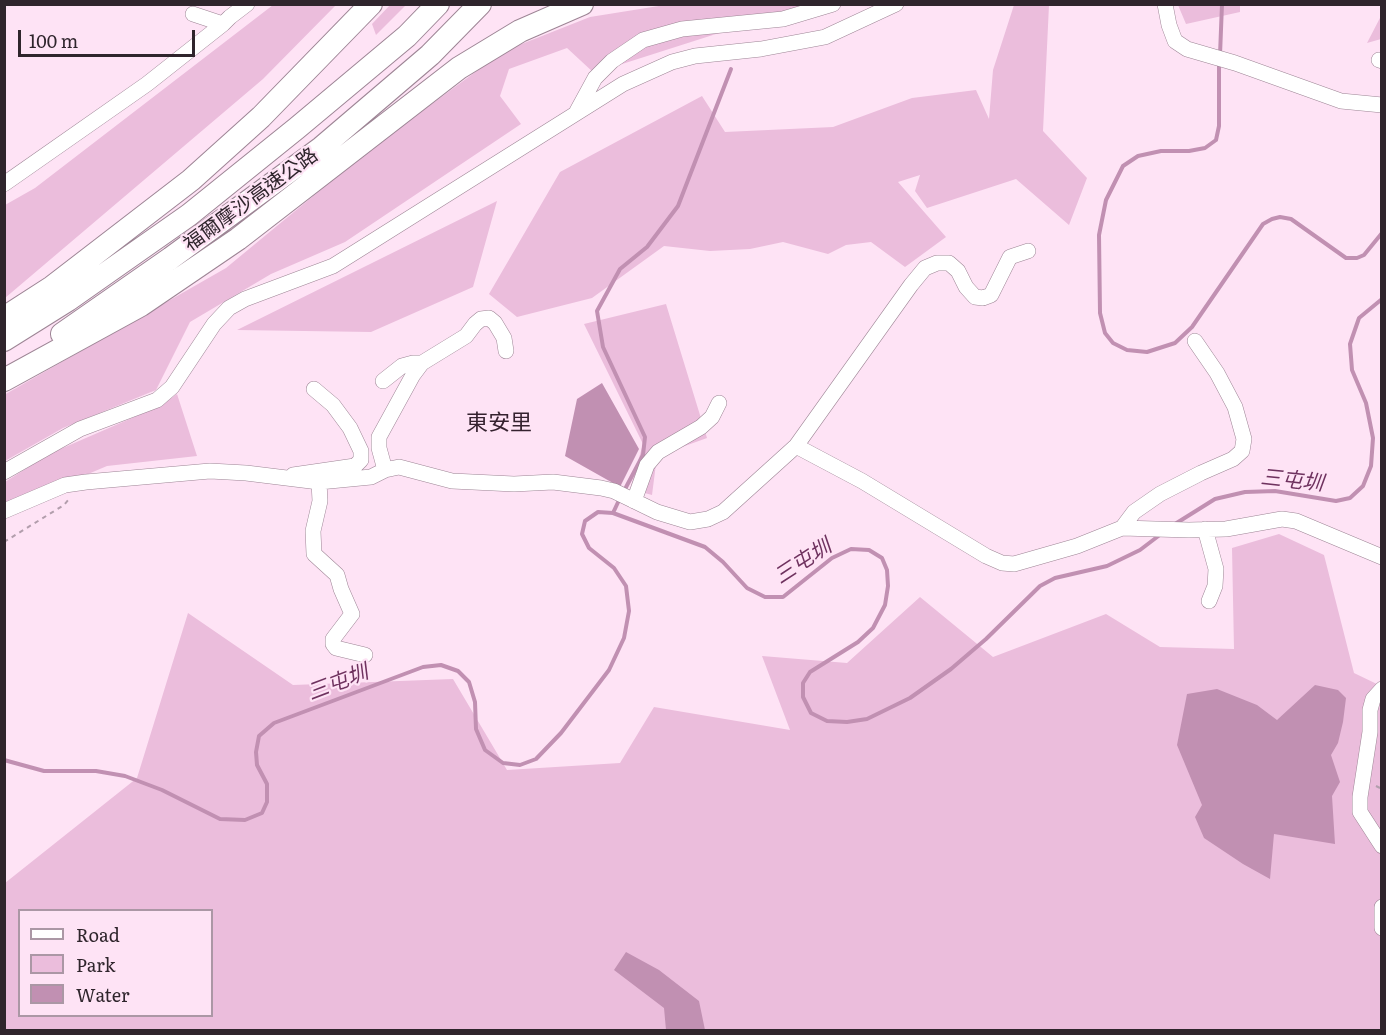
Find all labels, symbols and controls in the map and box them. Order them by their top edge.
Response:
scale bar [21,18,198,56]
text: 100 m [29,27,78,54]
street label: 福爾摩沙高速公路 [179,143,323,257]
district label: 東安里 [466,411,532,437]
water label: 三屯圳 [1259,465,1325,497]
water label: 三屯圳 [770,534,836,590]
water label: 三屯圳 [304,660,372,706]
legend [18,909,213,1017]
text: Road [76,921,120,948]
text: Park [76,951,115,978]
text: Water [76,981,129,1008]

